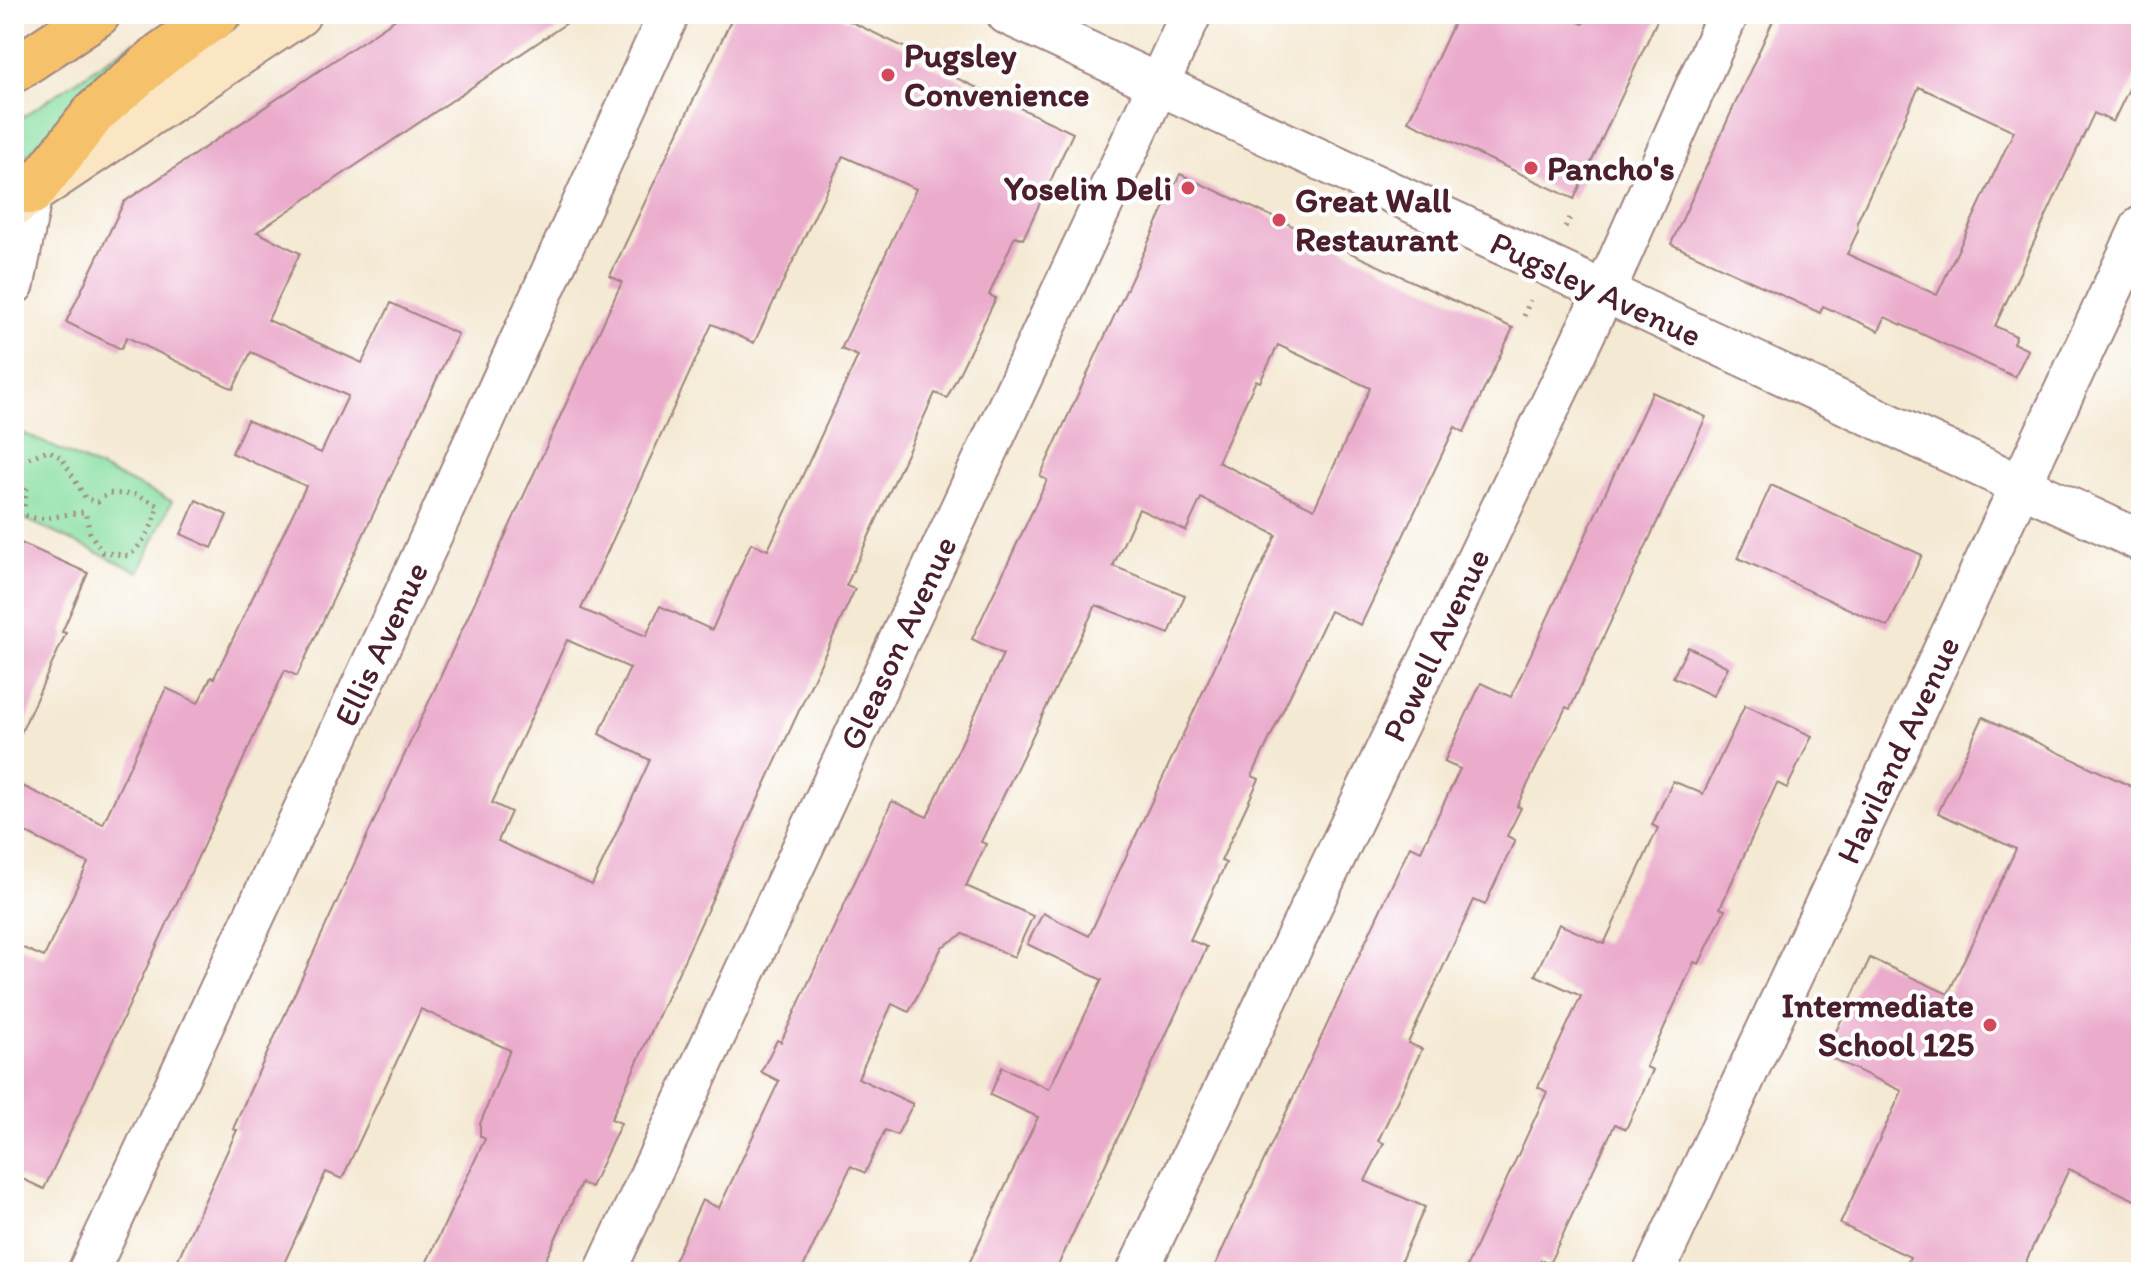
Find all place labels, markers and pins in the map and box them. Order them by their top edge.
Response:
place label: Pugsley Convenience [904,35,1089,115]
marker: Pugsley Convenience [879,66,897,84]
place label: Pancho's [1547,148,1675,189]
marker: Pancho's [1522,159,1540,177]
place label: Yoselin Deli [1004,168,1172,209]
marker: Yoselin Deli [1179,179,1197,197]
place label: Great Wall Restaurant [1295,180,1458,260]
marker: Great Wall Restaurant [1270,211,1288,229]
place label: Intermediate School 125 [1781,985,1974,1065]
marker: Intermediate School 125 [1981,1016,1999,1034]

